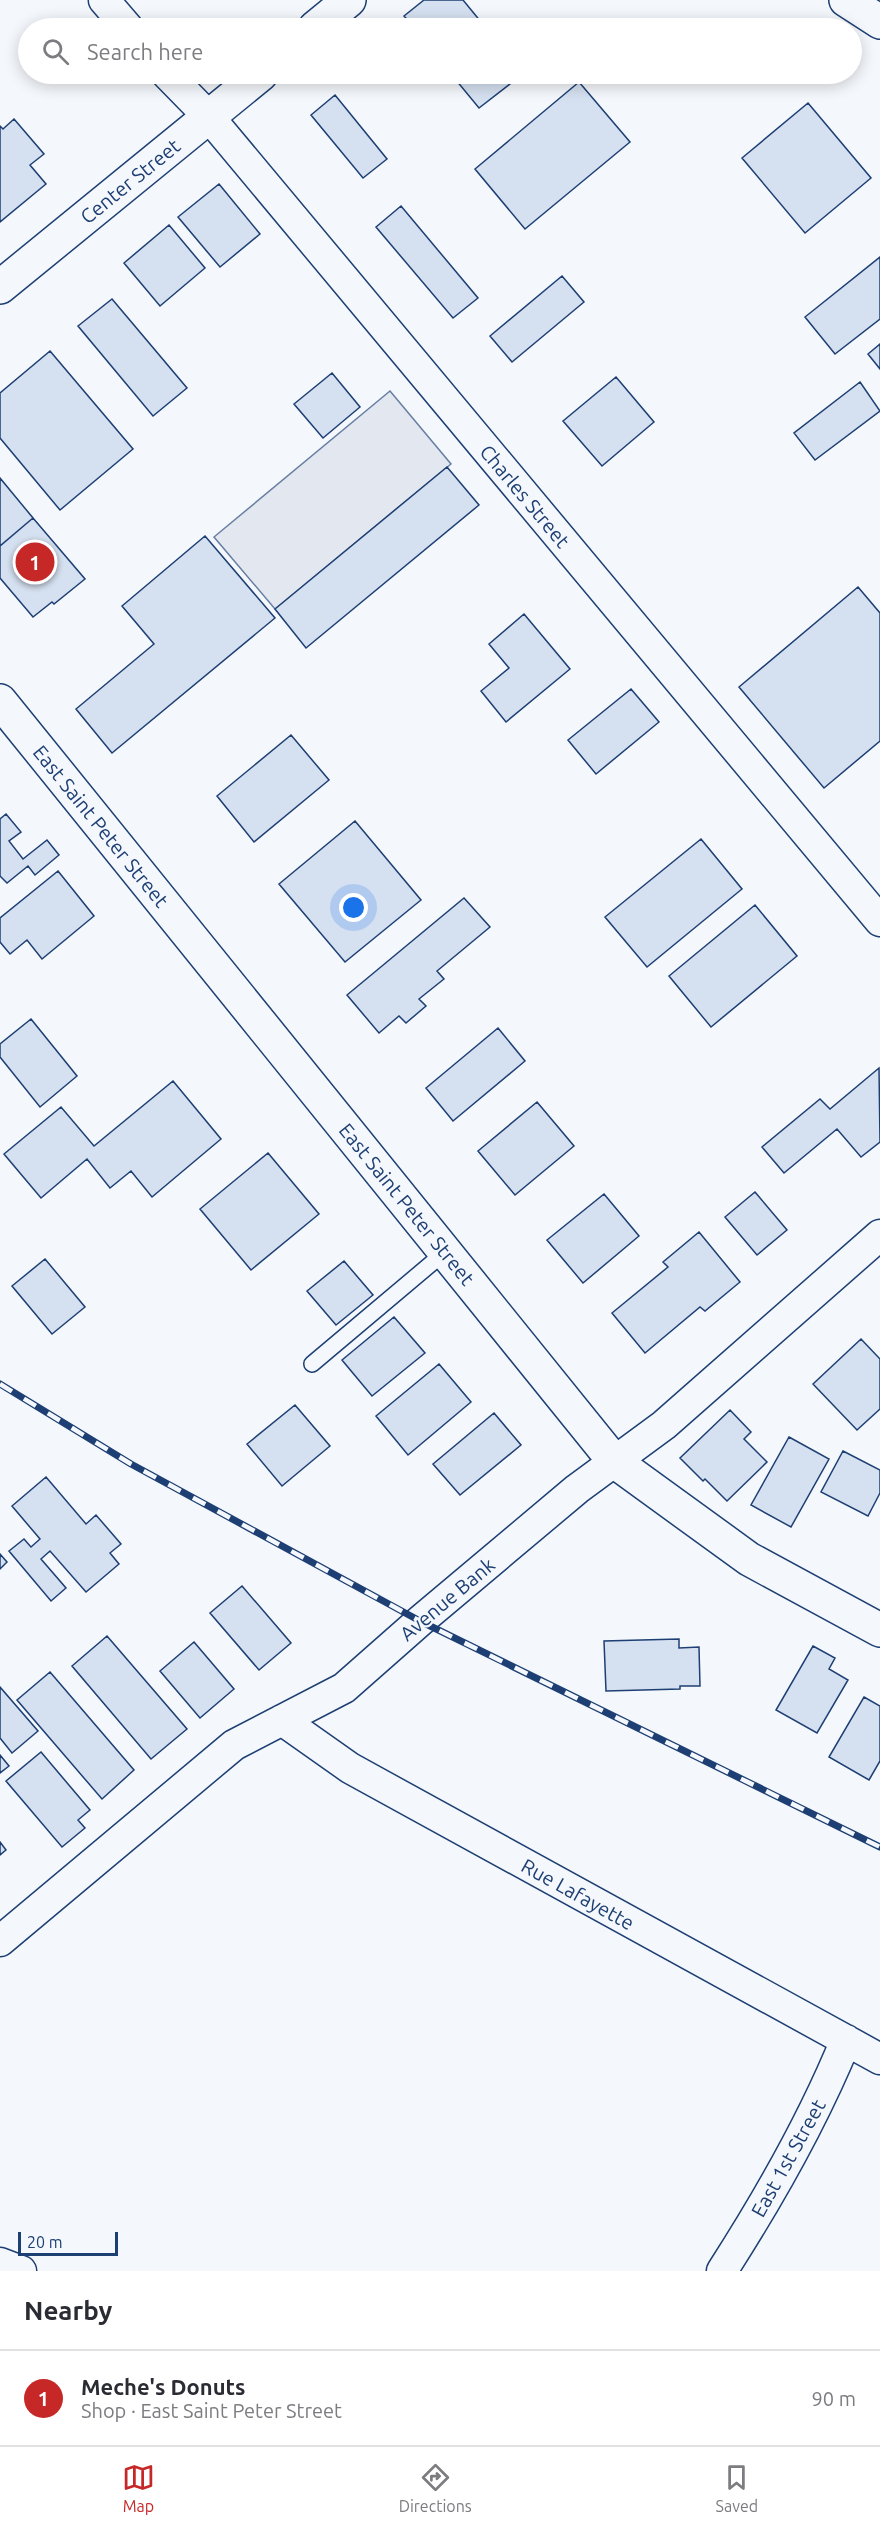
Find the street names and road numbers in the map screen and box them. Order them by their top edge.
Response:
street label: Center Street [76,134,185,228]
street label: Charles Street [475,440,575,552]
street label: East Saint Peter Street [29,740,173,912]
street label: East Saint Peter Street [335,1118,479,1290]
street label: Avenue Bank [395,1553,499,1645]
street label: Rue Lafayette [518,1854,638,1934]
street label: East 1st Street [746,2095,830,2221]

